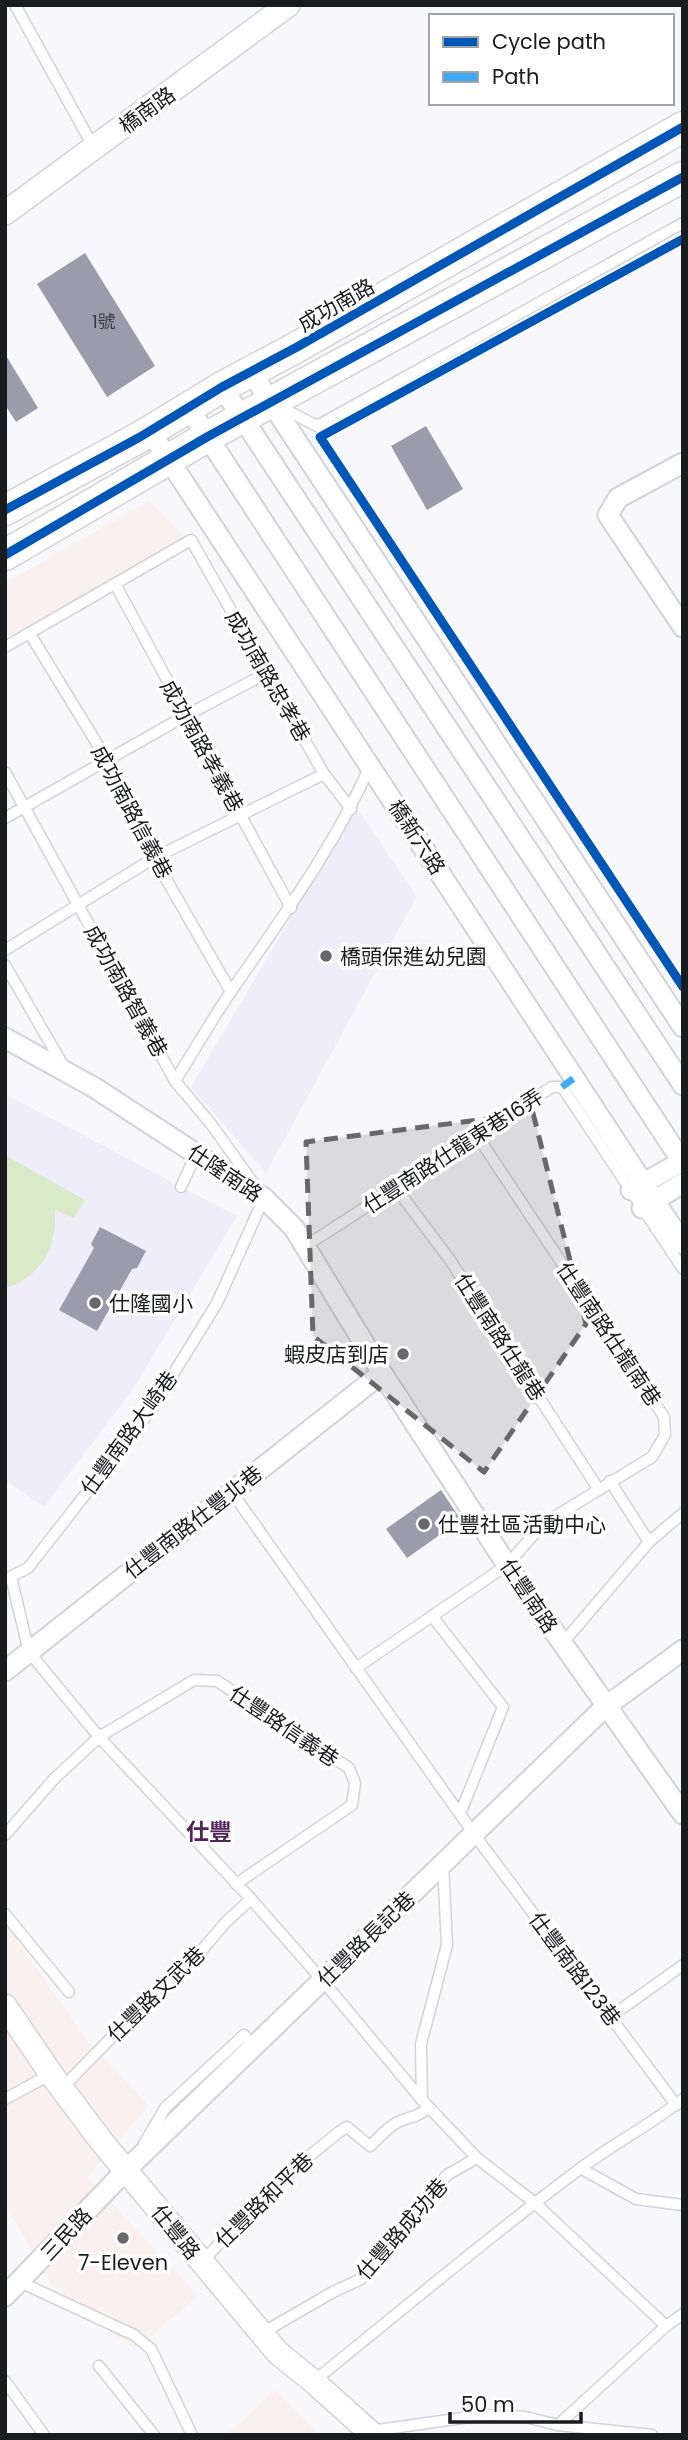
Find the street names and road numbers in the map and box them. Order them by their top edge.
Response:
street label: 橋南路 [113,80,181,140]
street label: 成功南路 [292,271,380,339]
street label: 成功南路忠孝巷 [219,605,317,747]
street label: 成功南路孝義巷 [154,675,250,817]
street label: 成功南路信義巷 [85,740,179,884]
street label: 橋新六路 [382,794,452,880]
street label: 成功南路智義巷 [78,920,174,1062]
street label: 仕豐南路仕龍東巷16弄 [357,1082,549,1220]
street label: 仕隆南路 [182,1137,268,1209]
street label: 仕豐南路仕龍南巷 [550,1256,668,1412]
street label: 仕豐南路仕龍巷 [448,1267,552,1407]
street label: 仕豐南路大崎巷 [74,1365,184,1501]
street label: 仕豐南路仕豐北巷 [118,1459,268,1585]
street label: 仕豐南路 [493,1553,565,1639]
street label: 仕豐路信義巷 [224,1679,344,1773]
street label: 仕豐路長記巷 [311,1885,421,1993]
street label: 仕豐南路123巷 [522,1906,628,2032]
street label: 仕豐路文武巷 [101,1940,211,2048]
street label: 仕豐路和平巷 [209,2146,319,2254]
street label: 仕豐路成功巷 [350,2172,454,2286]
street label: 仕豐路 [145,2198,207,2266]
street label: 三民路 [34,2201,98,2267]

